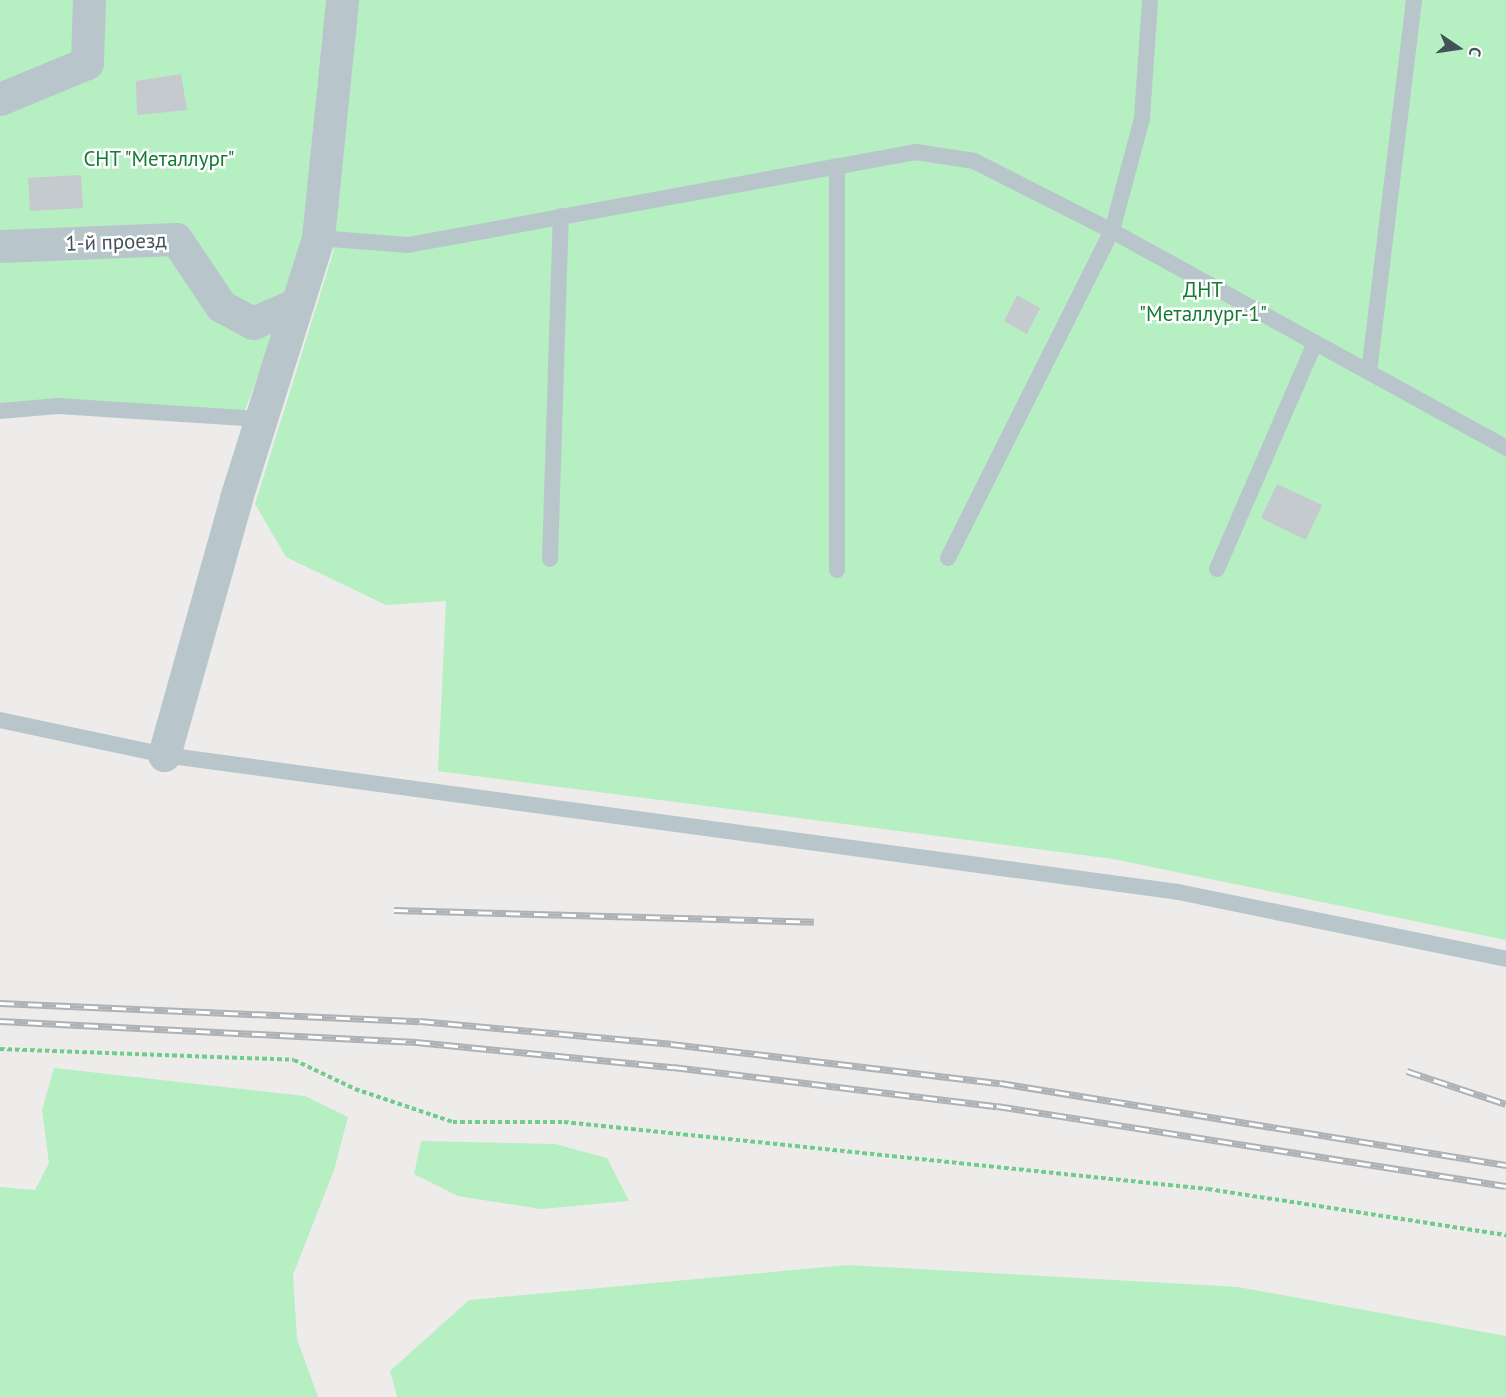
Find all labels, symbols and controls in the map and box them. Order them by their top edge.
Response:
north arrow [1428,18,1488,78]
text: С [1465,45,1486,59]
park label: СНТ "Металлург" [82,146,236,172]
street label: 1-й проезд [65,228,167,256]
park label: ДНТ "Металлург-1" [1139,277,1267,327]

